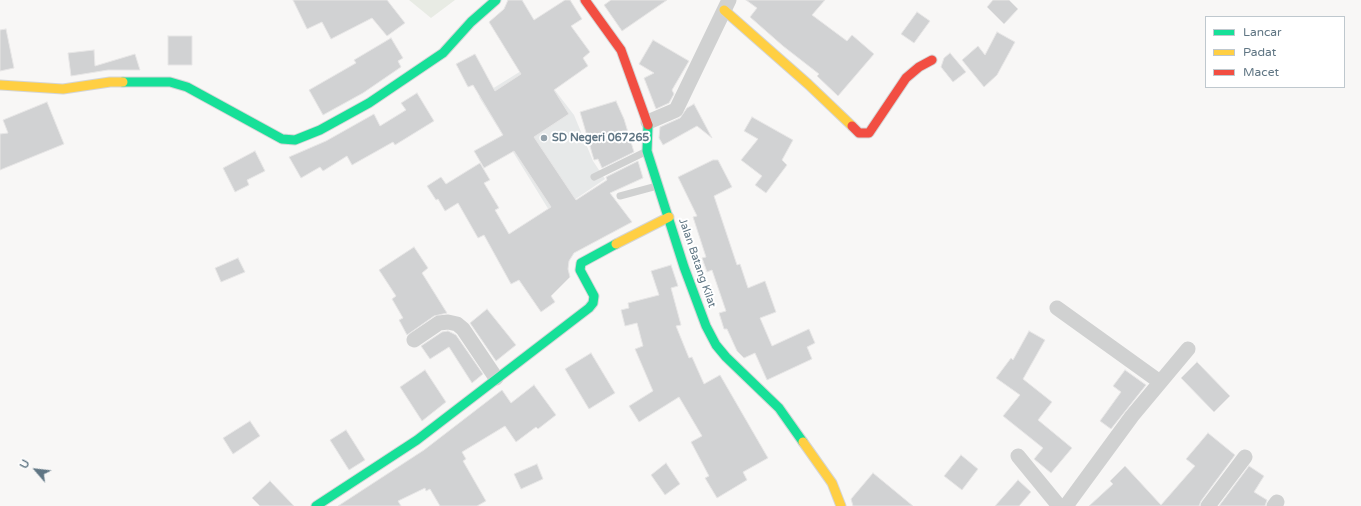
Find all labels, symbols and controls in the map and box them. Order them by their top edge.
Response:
legend [1205,16,1345,88]
text: Lancar [1243,25,1282,39]
text: Padat [1243,45,1276,59]
text: Macet [1243,65,1279,79]
place label: SD Negeri 067265 [552,131,649,145]
marker: SD Negeri 067265 [539,133,549,143]
street label: Jalan Batang Kilat [676,217,718,309]
north arrow [16,450,56,490]
text: U [17,457,33,471]

